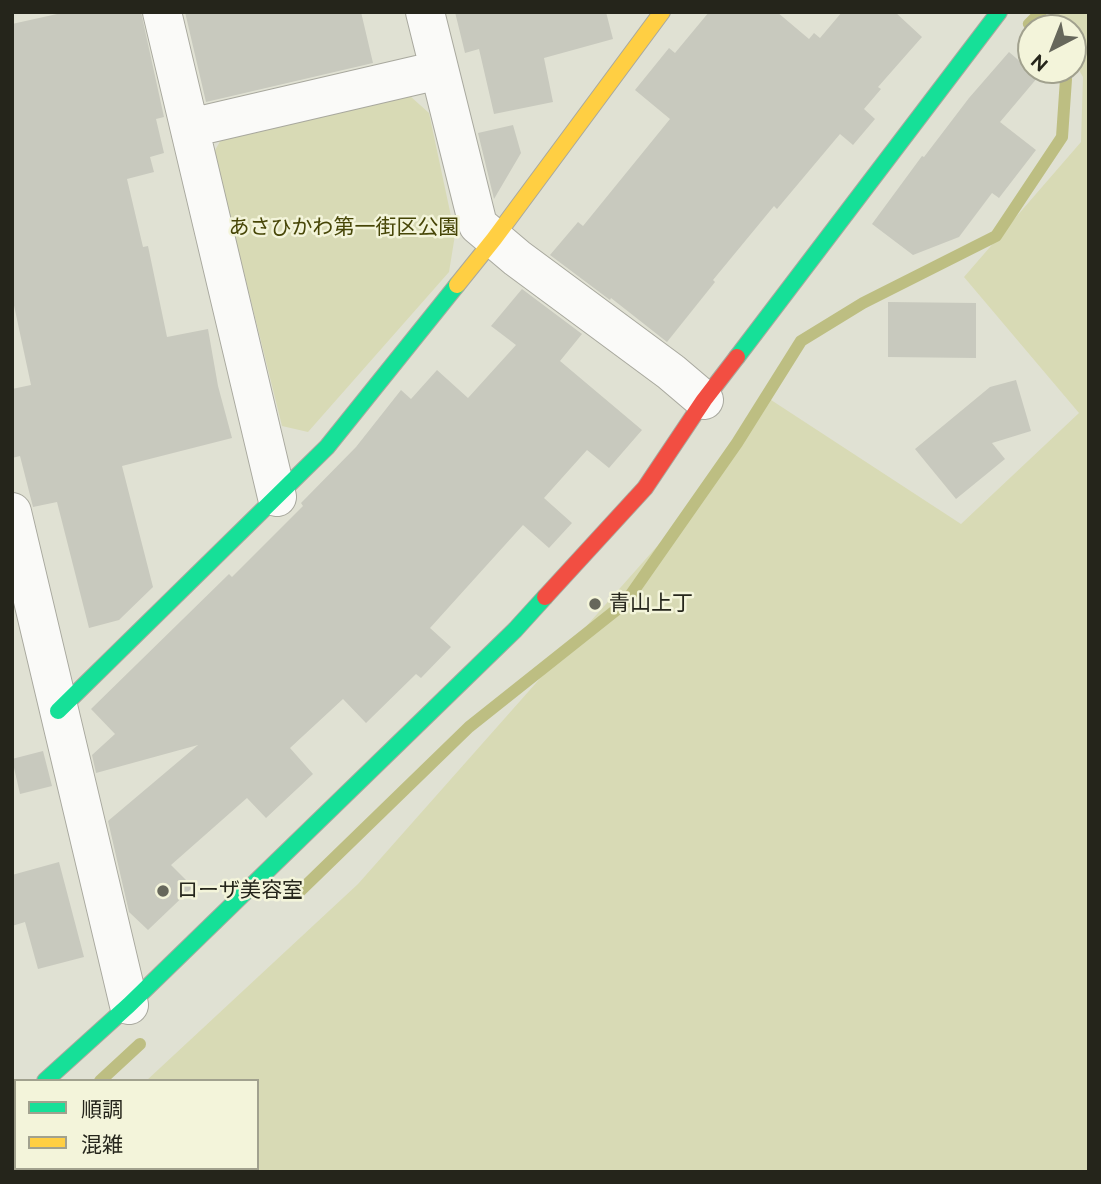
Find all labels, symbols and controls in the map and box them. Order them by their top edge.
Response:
north arrow [1017,14,1087,84]
text: N [1027,50,1052,76]
park label: あさひかわ第一街区公園 [229,215,459,241]
place label: 青山上丁 [609,591,693,617]
marker: 青山上丁 [587,596,603,612]
place label: ローザ美容室 [177,878,303,904]
marker: ローザ美容室 [155,883,171,899]
legend [14,1079,259,1170]
text: 順調 [81,1097,123,1122]
text: 混雑 [81,1132,123,1157]

